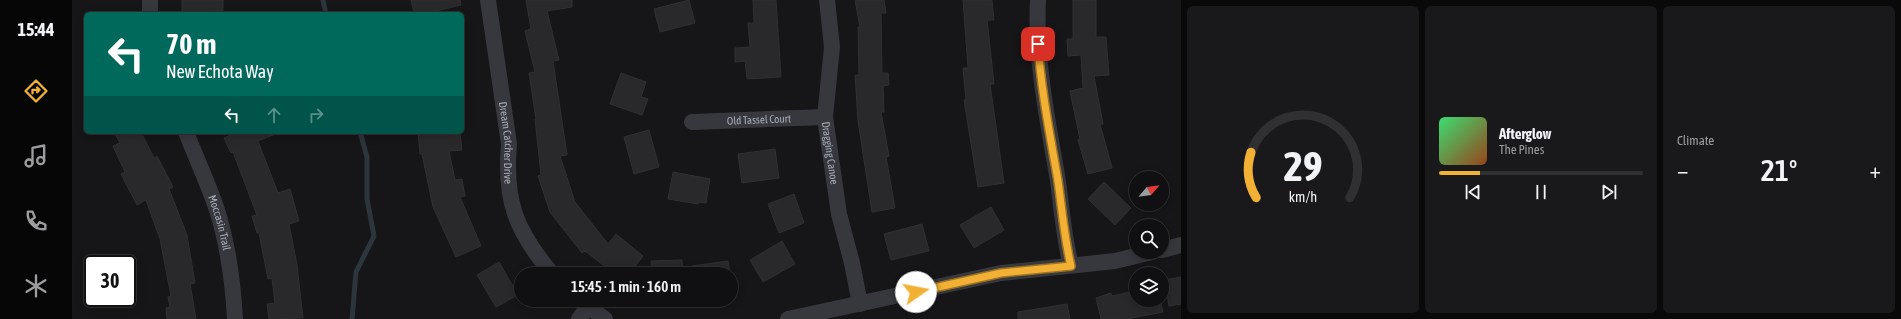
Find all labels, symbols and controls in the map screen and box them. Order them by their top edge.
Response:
text: 15:44 [17,19,55,40]
pin [1021,27,1055,61]
icon: left [100,28,152,80]
text: 70 m [166,28,216,60]
icon: arrive [1027,33,1049,55]
text: New Echota Way [166,61,274,82]
icon: directions [22,77,50,105]
street label: Dream Catcher Drive [497,101,515,184]
icon: left [221,104,243,126]
icon: ahead [263,104,285,126]
icon: right [305,104,327,126]
street label: Old Tassel Court [727,112,791,127]
street label: Dragging Canoe [820,121,841,185]
text: Afterglow [1499,125,1552,142]
text: Climate [1677,133,1714,148]
text: 29 [1283,141,1323,189]
icon: music [22,142,50,170]
text: The Pines [1499,142,1544,157]
text: 21° [1761,153,1797,187]
text: − [1677,157,1688,183]
text: + [1870,157,1881,183]
north arrow [1129,171,1169,211]
map controls [1129,171,1169,307]
icon: previous [1462,181,1484,203]
icon: pause [1530,181,1552,203]
icon: next [1598,181,1620,203]
text: km/h [1289,188,1317,204]
street label: Moccasin Trail [206,193,233,251]
icon: phone [22,207,50,235]
button: search [1129,219,1169,259]
speed limit sign: 30 [84,255,136,307]
button: layers [1129,267,1169,307]
position arrow [895,271,937,313]
icon: climate [22,272,50,300]
text: 15:45 · 1 min · 160 m [571,278,681,295]

